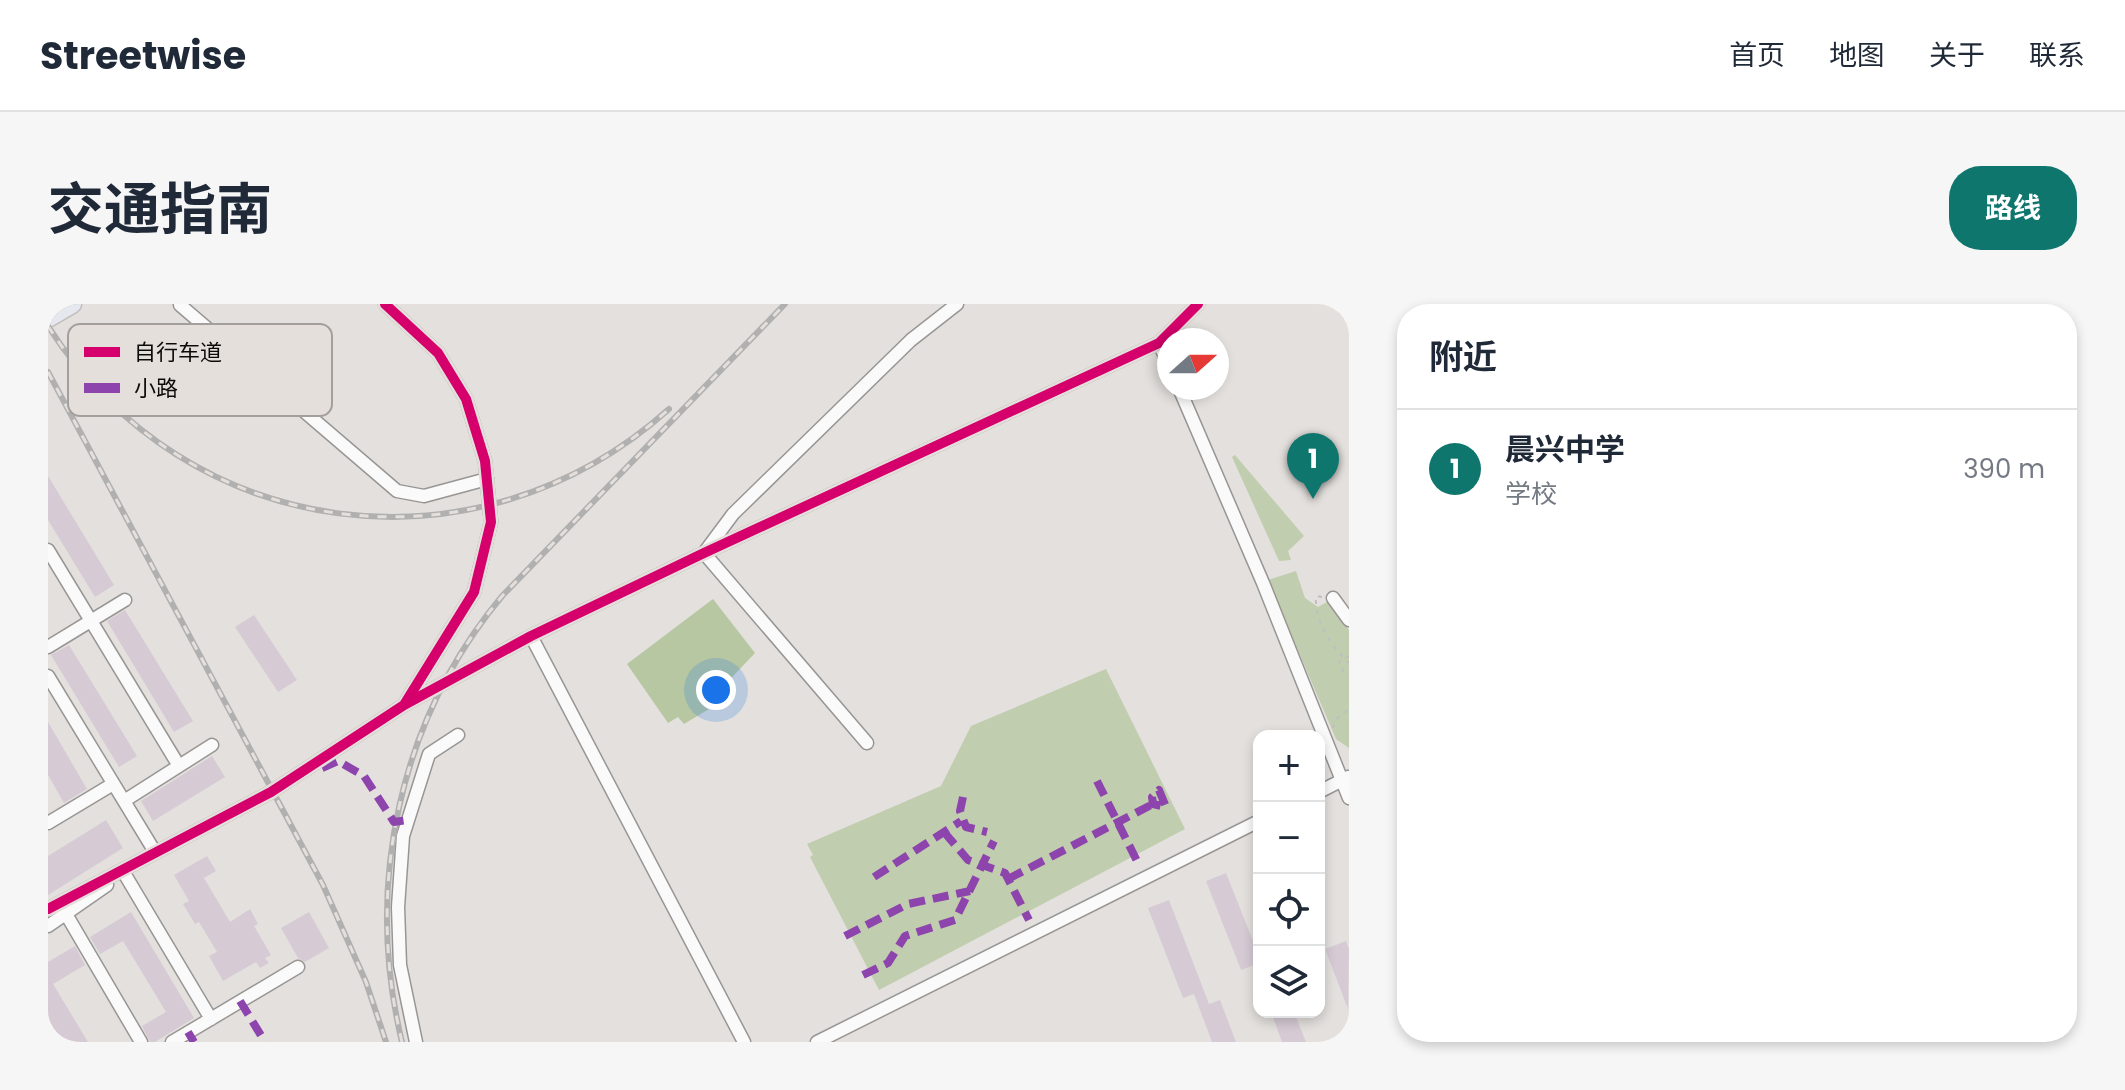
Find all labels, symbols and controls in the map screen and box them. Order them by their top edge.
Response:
text: Streetwise [40,29,246,82]
text: 首页 [1729,36,1785,75]
text: 地图 [1829,36,1885,75]
text: 关于 [1929,36,1985,75]
text: 联系 [2029,36,2085,75]
button: 路线 [1949,166,2077,250]
text: 交通指南 [48,170,272,249]
legend [68,324,332,416]
north arrow [1157,328,1229,400]
text: 附近 [1429,333,1497,381]
text: 自行车道 [134,337,222,368]
text: 小路 [134,373,178,404]
text: 晨兴中学 [1505,428,1625,471]
pin: 1 [1287,433,1339,499]
text: 1 [1450,451,1460,487]
text: 390 m [1963,451,2045,487]
text: 学校 [1505,476,1557,512]
your location [696,670,736,710]
map controls [1253,730,1325,1018]
button: + [1253,730,1325,802]
button: − [1253,802,1325,874]
button: locate [1253,874,1325,946]
button: layers [1253,946,1325,1018]

